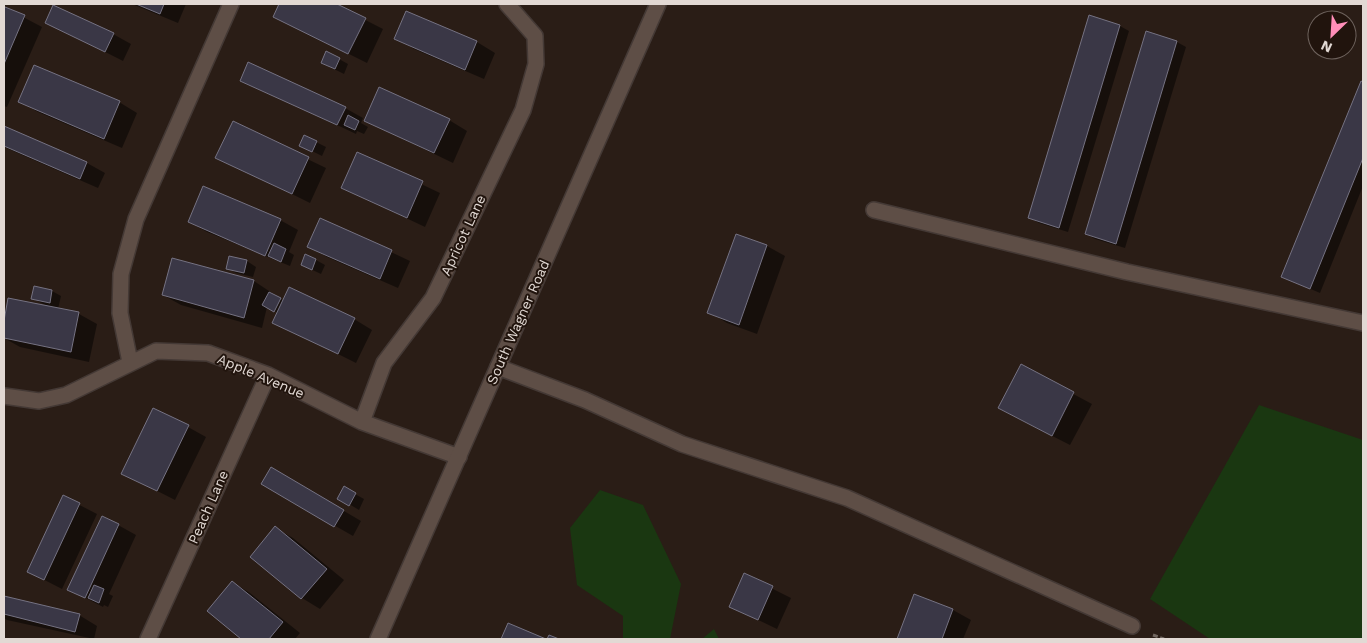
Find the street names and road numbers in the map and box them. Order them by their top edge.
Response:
street label: Apricot Lane [437,192,489,278]
street label: South Wagner Road [483,257,553,387]
street label: Apple Avenue [215,350,307,402]
street label: Peach Lane [185,468,231,546]

